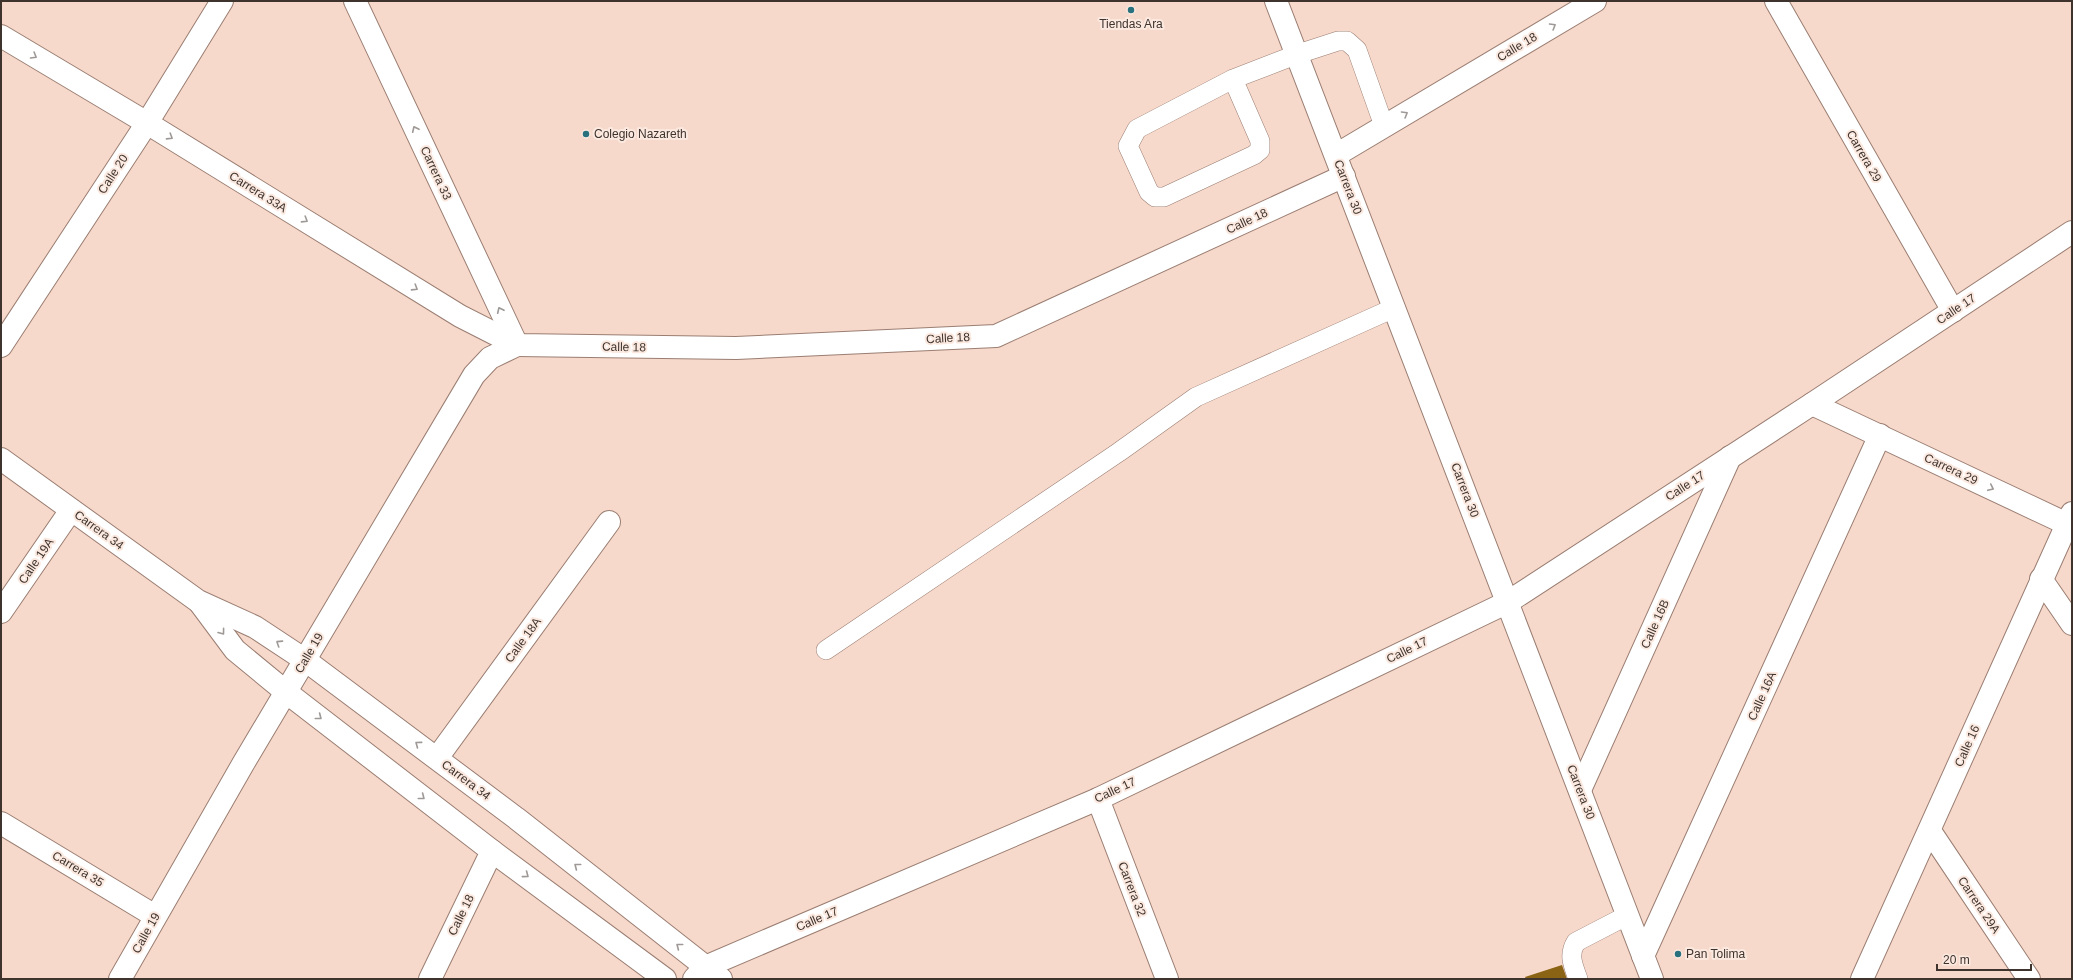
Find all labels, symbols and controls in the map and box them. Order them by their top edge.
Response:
marker: Tiendas Ara [1126,5,1136,15]
place label: Tiendas Ara [1099,17,1163,31]
one-way arrow [1549,23,1556,30]
street label: Calle 18 [1495,29,1540,64]
one-way arrow [30,52,37,59]
one-way arrow [1401,111,1408,118]
one-way arrow [412,125,420,133]
place label: Colegio Nazareth [594,127,687,141]
street label: Carrera 29 [1844,128,1885,185]
marker: Colegio Nazareth [581,129,591,139]
one-way arrow [166,133,173,140]
street label: Carrera 33 [418,144,455,202]
street label: Calle 20 [95,151,131,196]
street label: Carrera 30 [1331,158,1365,217]
street label: Carrera 33A [227,169,289,215]
street label: Calle 18 [1224,205,1270,237]
one-way arrow [301,216,308,223]
one-way arrow [411,284,418,291]
street label: Calle 17 [1934,291,1978,327]
one-way arrow [497,306,505,314]
street label: Calle 18 [926,330,971,346]
street label: Calle 18 [602,340,646,354]
street label: Carrera 29 [1922,451,1980,488]
street label: Carrera 30 [1448,461,1482,520]
street label: Calle 17 [1663,468,1708,504]
one-way arrow [1987,483,1995,491]
street label: Carrera 34 [72,507,127,553]
street label: Calle 19A [16,536,56,586]
street label: Calle 16B [1638,597,1672,651]
street label: Calle 18A [502,615,544,665]
one-way arrow [217,628,224,635]
street label: Calle 19 [292,630,326,676]
street label: Calle 17 [1384,634,1430,666]
one-way arrow [276,640,283,648]
street label: Calle 16A [1745,669,1779,723]
one-way arrow [315,712,322,719]
street label: Calle 16 [1952,723,1982,769]
one-way arrow [415,741,422,749]
street label: Carrera 34 [439,757,493,803]
street label: Carrera 30 [1564,763,1598,822]
street label: Calle 17 [1092,774,1138,806]
one-way arrow [418,792,425,799]
street label: Carrera 35 [50,848,106,890]
street label: Carrera 32 [1115,860,1149,919]
one-way arrow [574,864,581,871]
one-way arrow [521,871,528,878]
street label: Carrera 29A [1955,874,2003,936]
street label: Calle 18 [445,892,477,938]
street label: Calle 17 [794,904,840,934]
street label: Calle 19 [129,910,163,956]
one-way arrow [676,944,683,951]
scale bar [1937,946,2031,972]
place label: Pan Tolima [1686,947,1745,961]
marker: Pan Tolima [1673,949,1683,959]
text: 20 m [1943,953,1970,967]

